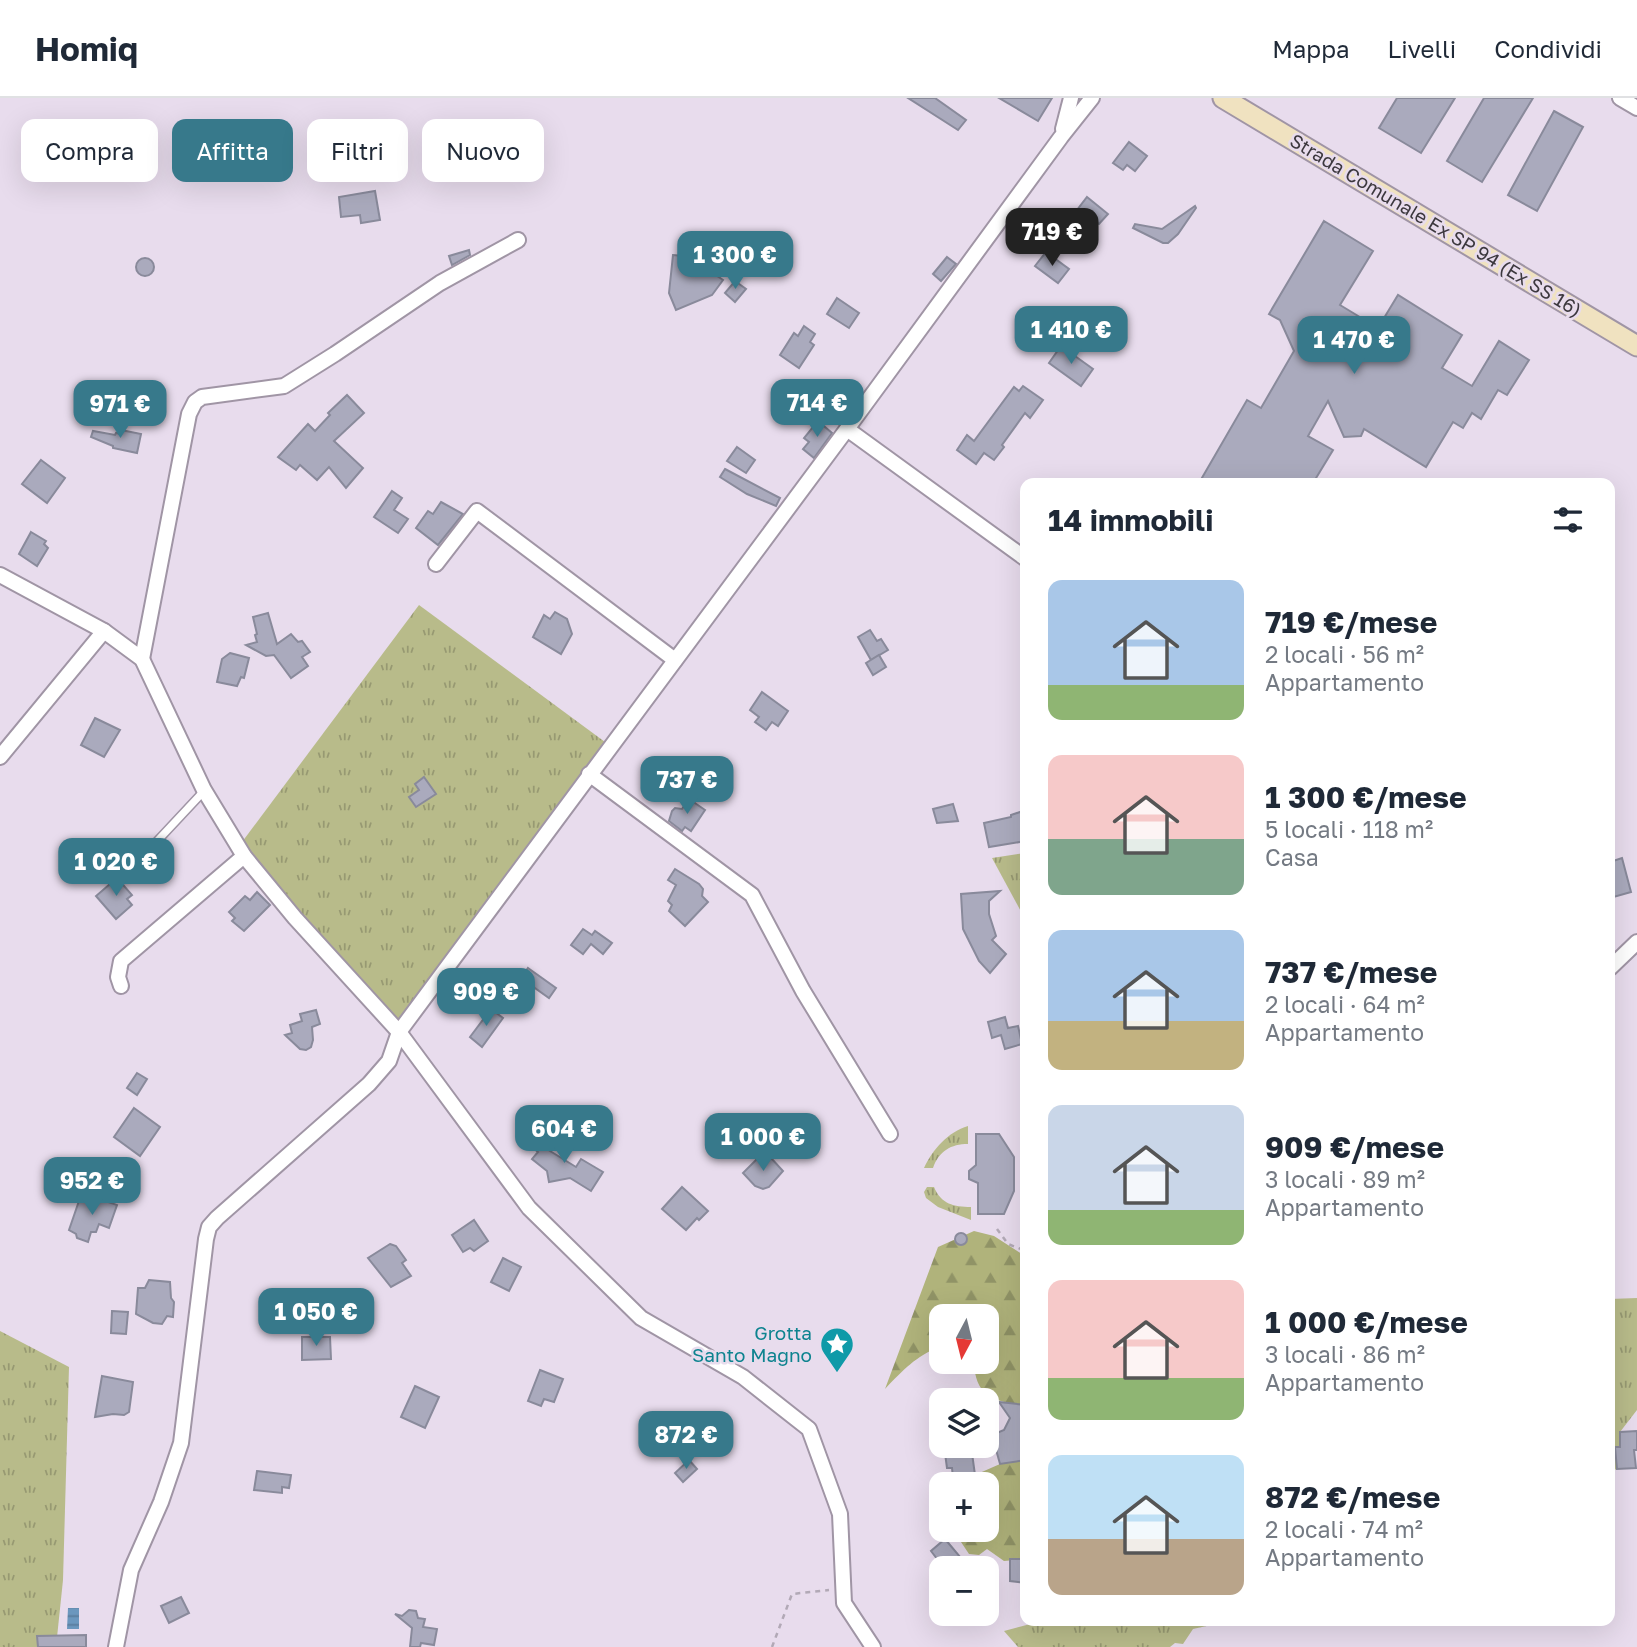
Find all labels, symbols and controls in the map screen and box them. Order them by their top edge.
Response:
text: Homiq [35,29,138,68]
text: Mappa [1272,34,1349,63]
text: Livelli [1387,34,1456,63]
text: Condividi [1494,34,1602,63]
chip: Compra [21,119,158,182]
chip: Affitta [172,119,293,182]
chip: Filtri [307,119,408,182]
chip: Nuovo [422,119,544,182]
street label: Strada Comunale Ex SP 94 (Ex SS 16) [1286,128,1586,321]
pin: 719 € [1003,208,1101,268]
text: 719 € [1022,217,1082,245]
pin: 1 300 € [670,232,800,291]
text: 1 300 € [693,240,777,268]
pin: 1 410 € [1006,306,1136,366]
text: 1 410 € [1031,315,1111,343]
pin: 1 470 € [1289,316,1419,376]
text: 1 470 € [1313,325,1395,353]
pin: 971 € [71,380,169,440]
pin: 714 € [768,380,866,439]
text: 714 € [787,388,847,416]
text: 971 € [90,389,150,417]
icon: filters [1549,501,1587,539]
text: 14 immobili [1048,502,1213,538]
text: 719 €/mese [1265,604,1437,640]
icon: home [1104,608,1188,692]
text: 2 locali · 56 m² [1265,640,1424,668]
text: Appartamento [1265,668,1424,696]
pin: 737 € [638,756,736,816]
text: 737 € [656,765,718,793]
text: 1 300 €/mese [1265,779,1467,815]
icon: home [1104,783,1188,867]
text: 5 locali · 118 m² [1265,815,1433,843]
pin: 1 020 € [51,838,181,898]
text: Casa [1265,843,1319,871]
text: 1 020 € [74,847,158,875]
text: 737 €/mese [1265,954,1438,990]
icon: home [1104,958,1188,1042]
pin: 909 € [437,968,535,1028]
text: 909 € [453,977,519,1005]
text: 2 locali · 64 m² [1265,990,1425,1018]
text: Appartamento [1265,1018,1424,1046]
pin: 604 € [515,1105,613,1165]
text: 604 € [531,1114,597,1142]
pin: 1 000 € [698,1114,828,1173]
text: 1 000 € [721,1122,805,1150]
text: 909 €/mese [1265,1129,1444,1165]
icon: home [1104,1133,1188,1217]
pin: 952 € [43,1158,141,1217]
text: 3 locali · 89 m² [1265,1165,1425,1193]
text: 952 € [60,1166,124,1194]
text: Appartamento [1265,1193,1424,1221]
pin: 1 050 € [251,1288,381,1348]
text: 1 050 € [274,1297,358,1325]
north arrow [929,1304,999,1374]
map controls [929,1304,999,1626]
text: 1 000 €/mese [1265,1304,1468,1340]
icon: home [1104,1308,1188,1392]
place label: Grotta Santo Magno [692,1321,812,1366]
place icon: Grotta Santo Magno [818,1325,856,1374]
text: 3 locali · 86 m² [1265,1340,1425,1368]
text: Appartamento [1265,1368,1424,1396]
button: layers [929,1388,999,1458]
pin: 872 € [637,1412,735,1471]
text: 872 € [654,1420,718,1448]
button: + [929,1472,999,1542]
text: 872 €/mese [1265,1479,1440,1515]
icon: home [1104,1483,1188,1567]
text: 2 locali · 74 m² [1265,1515,1423,1543]
text: Appartamento [1265,1543,1424,1571]
button: − [929,1556,999,1626]

